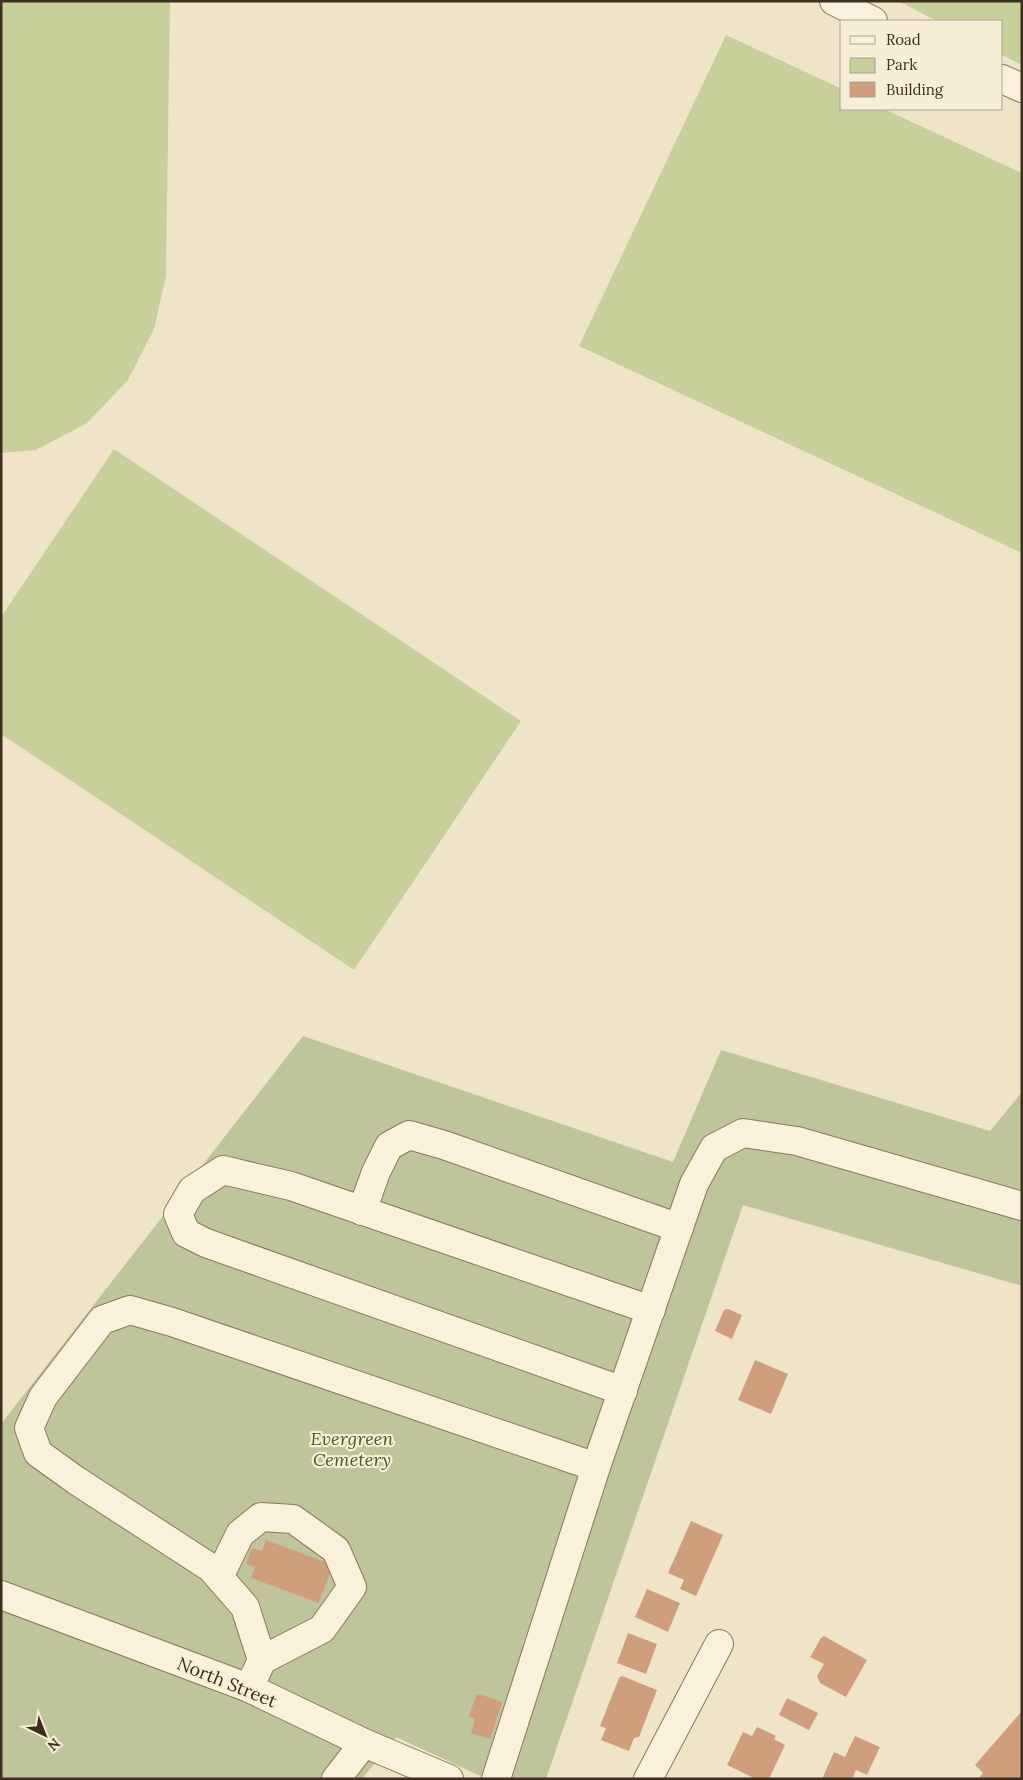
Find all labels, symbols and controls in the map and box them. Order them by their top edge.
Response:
legend [840,20,1003,110]
text: Road [886,30,921,49]
text: Park [886,55,917,74]
text: Building [886,80,944,99]
park label: Evergreen Cemetery [311,1427,393,1471]
street label: North Street [174,1652,280,1712]
north arrow [20,1710,70,1760]
text: N [44,1734,64,1755]

